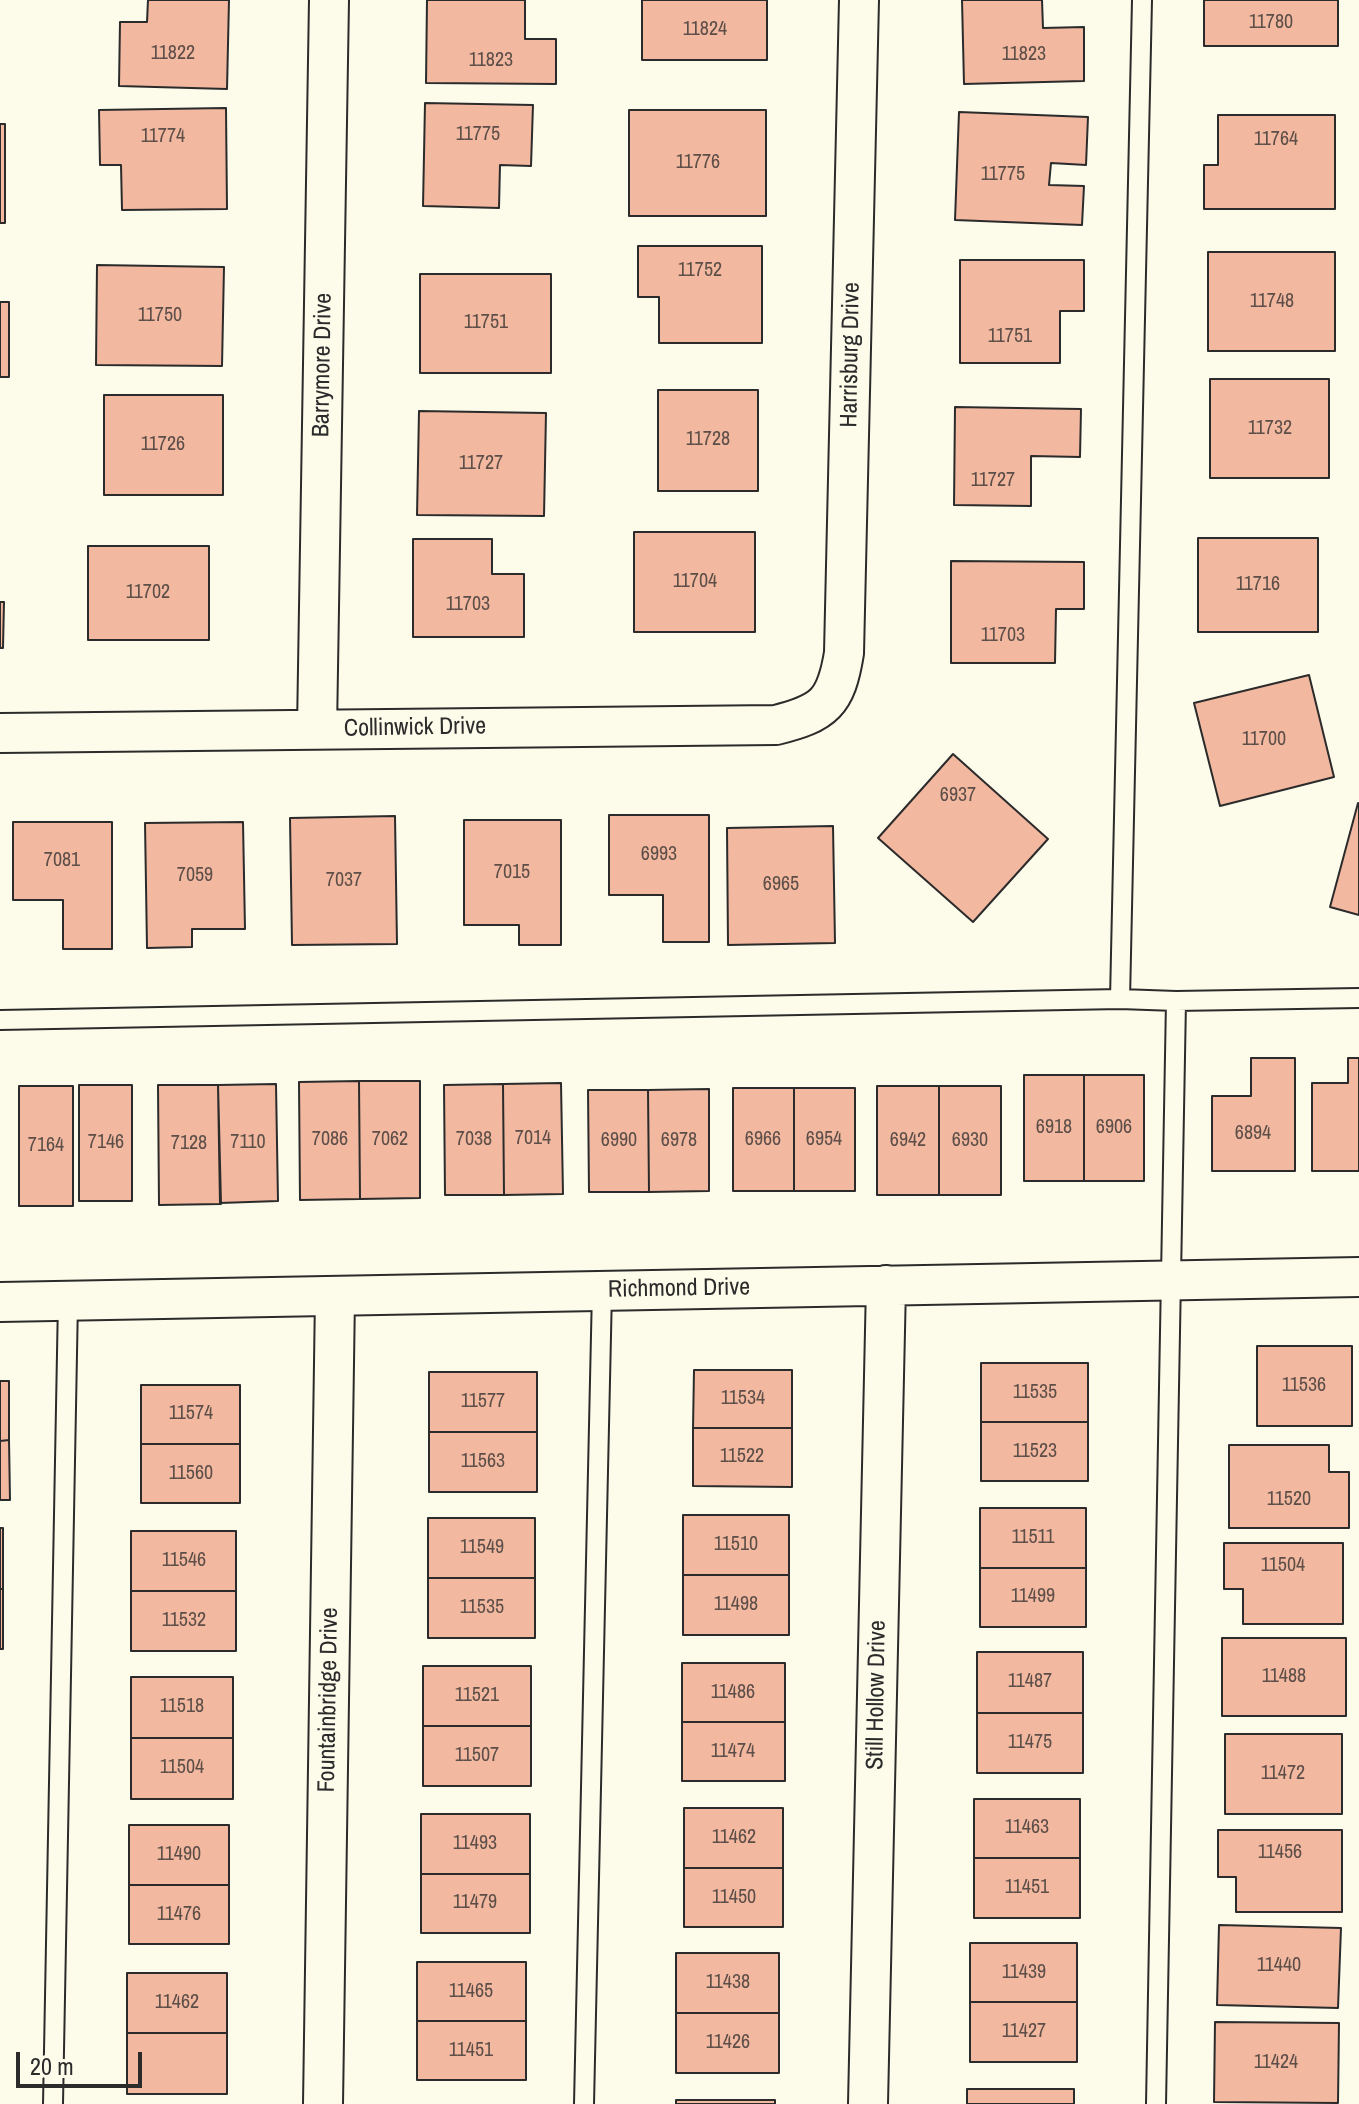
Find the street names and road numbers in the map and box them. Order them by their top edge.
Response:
street label: Harrisburg Drive [835,282,867,428]
street label: Barrymore Drive [307,293,339,437]
street label: Collinwick Drive [344,712,486,744]
street label: Richmond Drive [608,1273,750,1305]
street label: Fountainbridge Drive [313,1607,345,1793]
street label: Still Hollow Drive [861,1620,893,1770]

